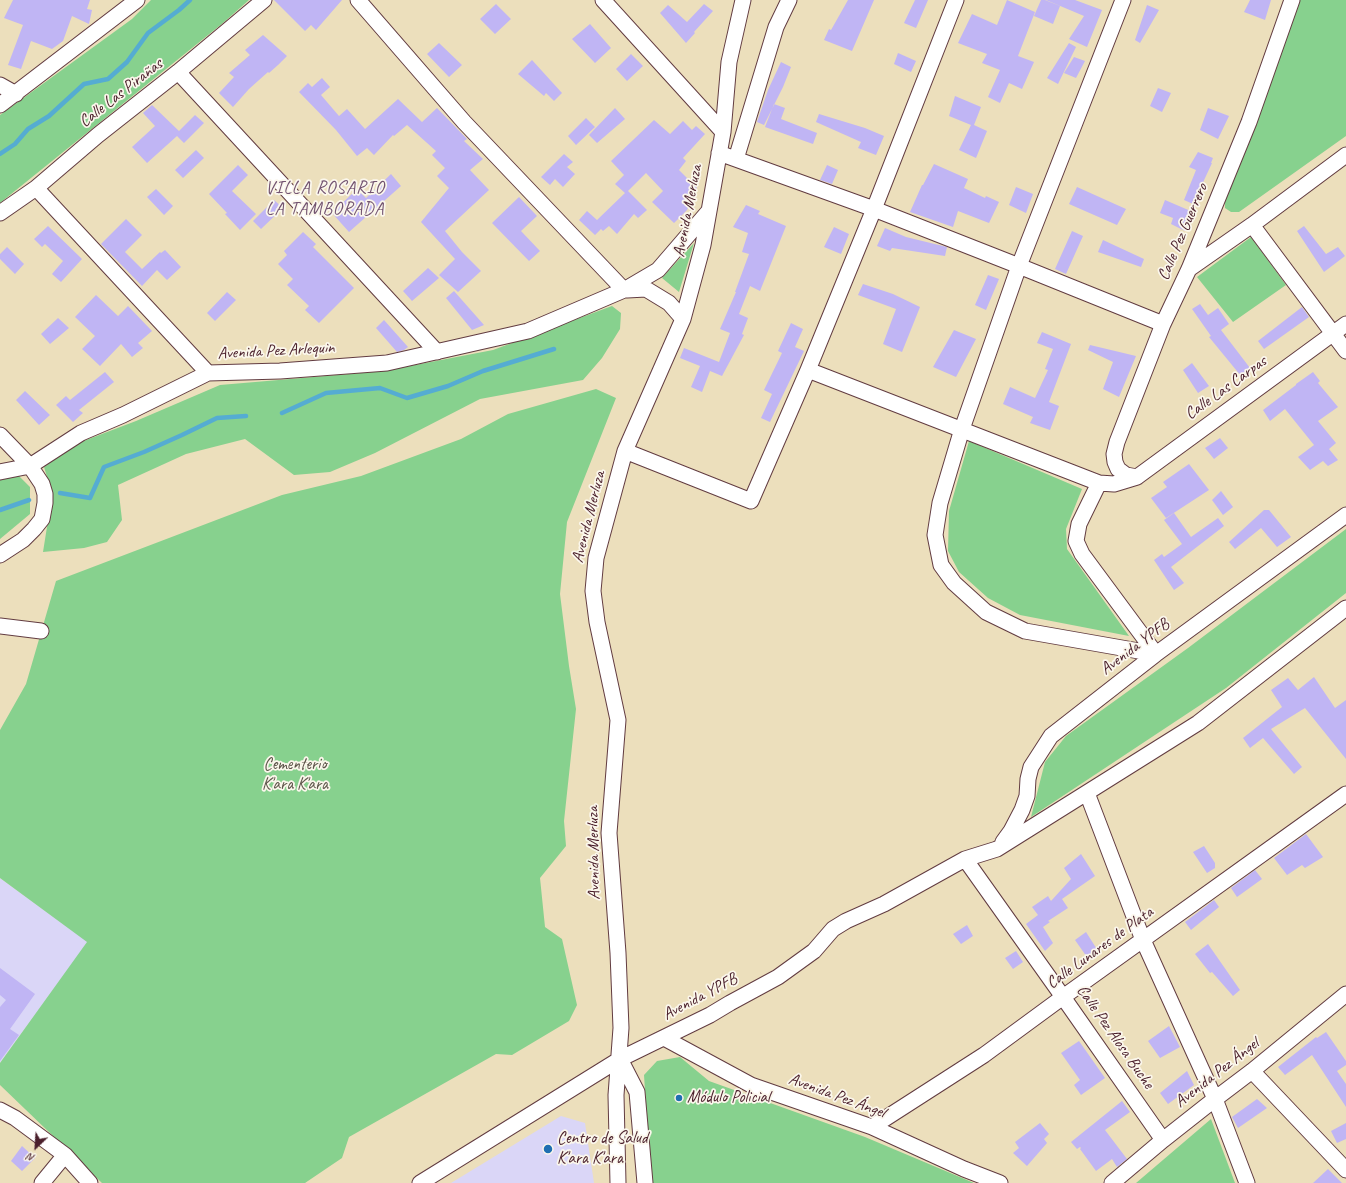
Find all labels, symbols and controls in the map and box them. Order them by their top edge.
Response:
street label: Calle Las Pirañas [75,54,167,132]
street label: Avenida Merluza [669,163,707,259]
district label: VILLA ROSARIO LA TAMBORADA [266,177,384,220]
street label: Calle Pez Guerrero [1153,180,1213,284]
street label: Avenida Pez Arlequin [217,338,335,364]
street label: Calle Las Carpas [1181,352,1271,424]
street label: Avenida Merluza [568,469,610,565]
street label: Avenida YPFB [1096,614,1174,680]
park label: Cementerio K'ara K'ara [262,755,328,795]
street label: Avenida Merluza [583,806,605,900]
street label: Calle Lunares de Plata [1043,902,1157,994]
street label: Avenida YPFB [659,969,741,1025]
street label: Calle Pez Alosa Buche [1072,981,1158,1093]
street label: Avenida Pez Ángel [1171,1034,1263,1112]
street label: Avenida Pez Ángel [786,1069,888,1123]
place label: Módulo Policial [687,1088,770,1108]
marker: Módulo Policial [674,1093,684,1103]
north arrow [16,1127,56,1167]
place label: Centro de Salud K'ara K'ara [557,1129,648,1169]
marker: Centro de Salud K'ara K'ara [542,1143,554,1155]
text: N [25,1150,37,1166]

